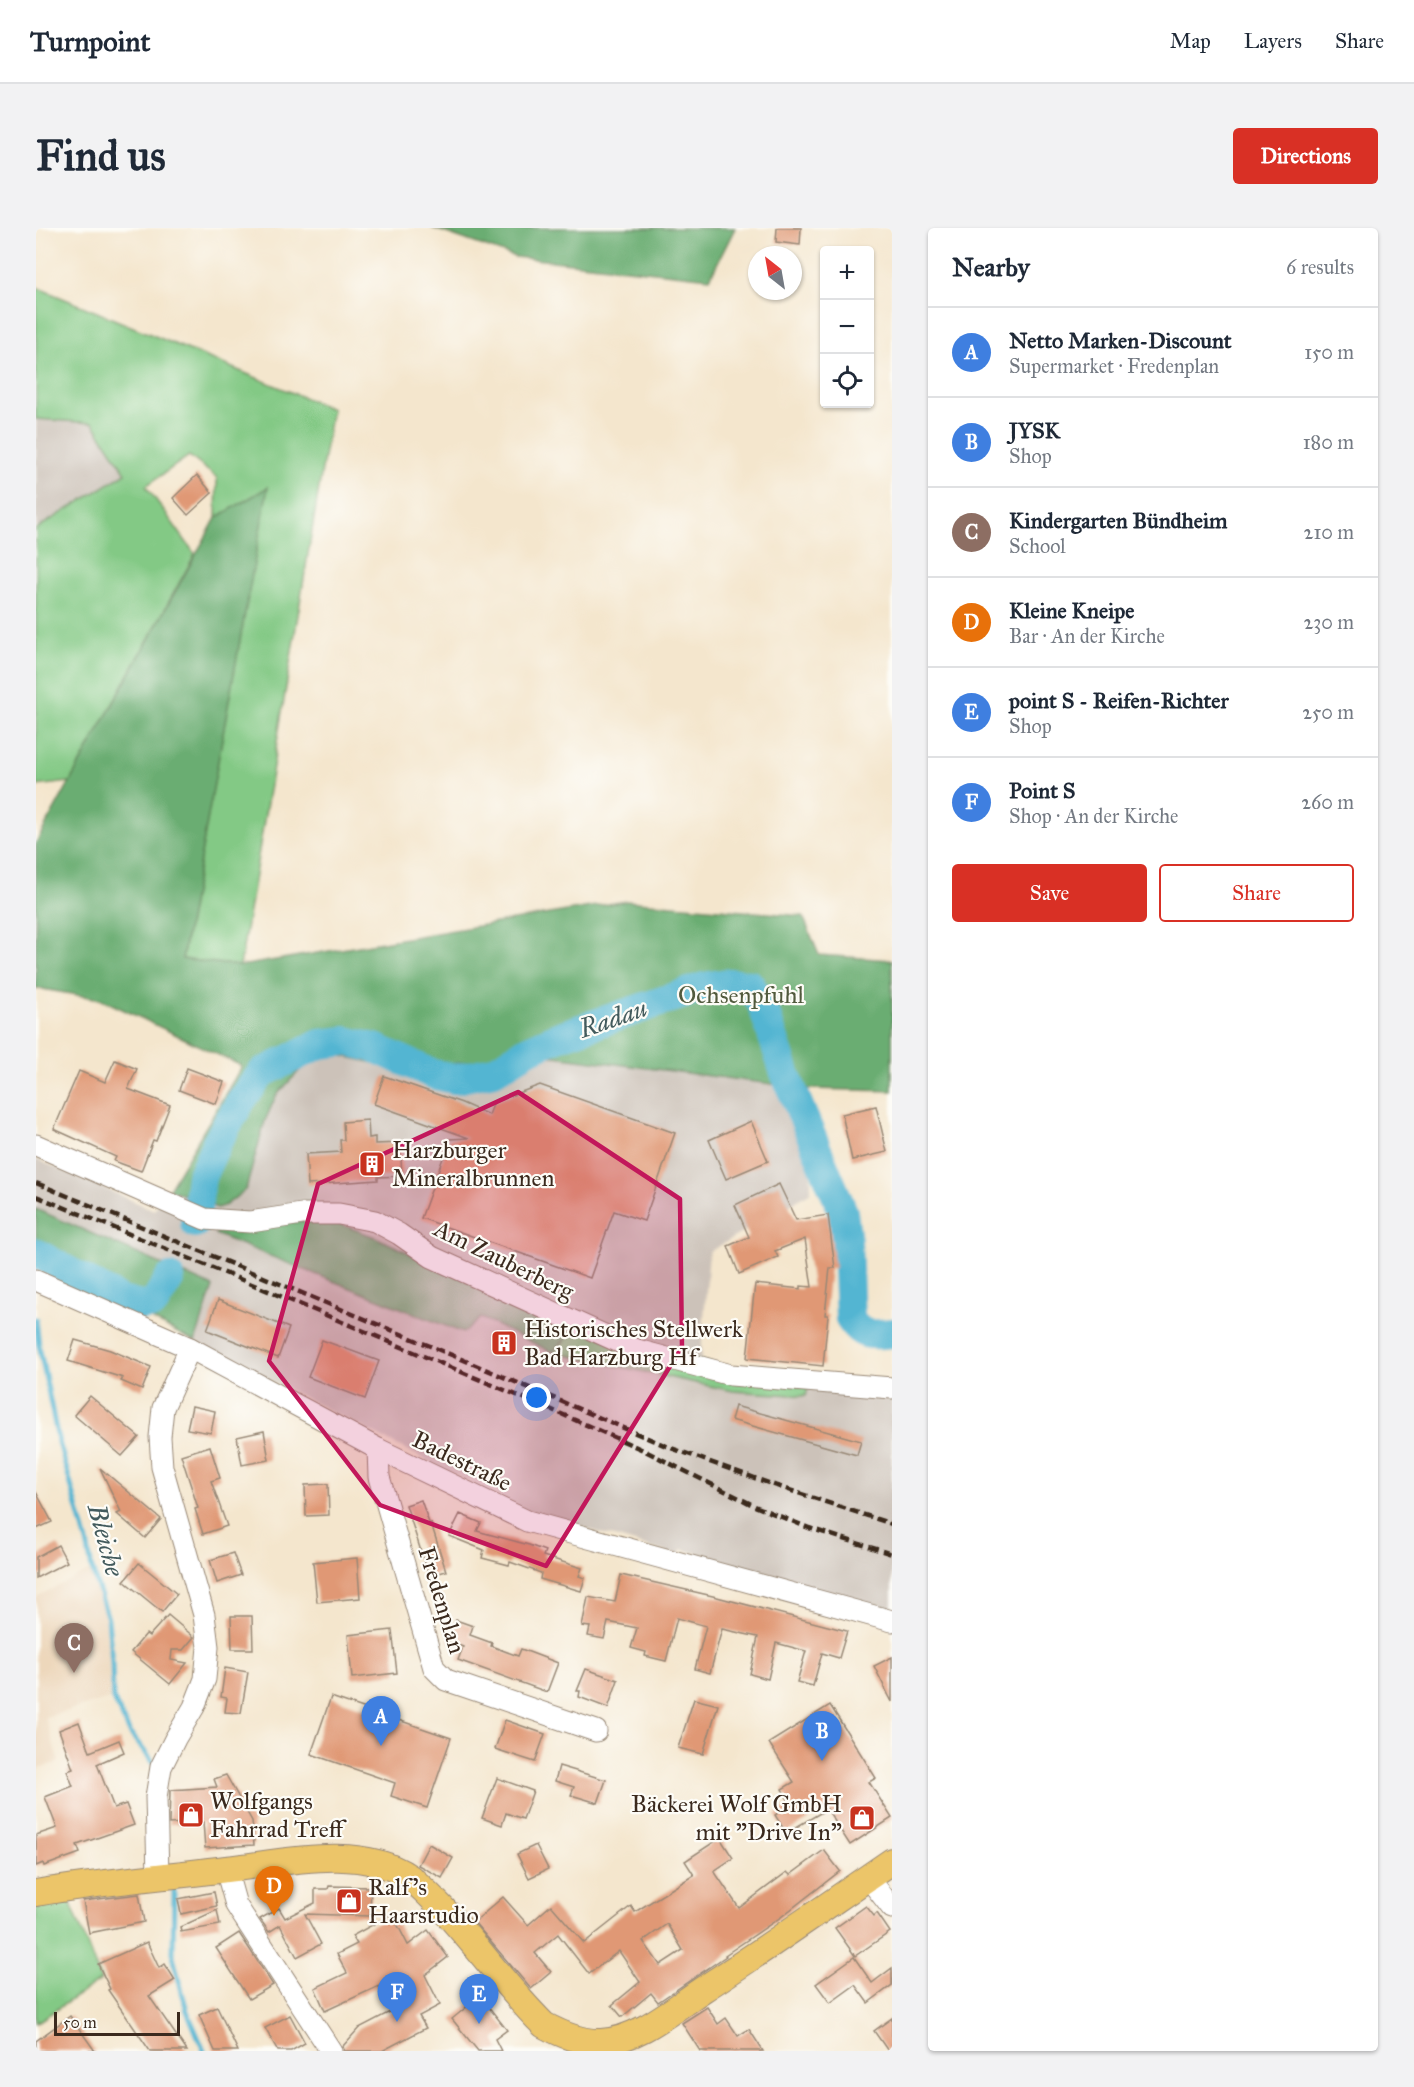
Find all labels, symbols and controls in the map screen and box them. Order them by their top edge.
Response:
text: Turnpoint [30,24,150,59]
text: Map [1170,28,1211,54]
text: Layers [1244,28,1302,54]
text: Share [1335,28,1384,54]
button: Directions [1233,128,1378,184]
text: Find us [36,130,166,182]
north arrow [748,246,802,300]
map controls [820,246,874,408]
button: + [820,246,874,300]
text: Nearby [952,251,1030,283]
text: 6 results [1286,255,1354,279]
button: − [820,300,874,354]
text: Netto Marken-Discount [1009,327,1232,354]
text: A [965,340,978,364]
text: 150 m [1304,340,1354,364]
button: locate [820,354,874,408]
text: Supermarket · Fredenplan [1009,354,1219,378]
text: JYSK [1009,417,1060,444]
text: B [965,430,978,454]
text: 180 m [1303,430,1354,454]
text: Shop [1009,444,1052,468]
text: Kindergarten Bündheim [1009,507,1227,534]
text: C [965,520,978,544]
text: 210 m [1304,520,1354,544]
text: School [1009,534,1066,558]
text: Kleine Kneipe [1009,597,1134,624]
text: D [964,610,979,634]
text: 230 m [1303,610,1354,634]
text: Bar · An der Kirche [1009,624,1165,648]
text: point S - Reifen-Richter [1009,687,1229,714]
text: E [964,700,979,724]
text: 250 m [1302,700,1354,724]
text: Shop [1009,714,1052,738]
text: Point S [1009,777,1075,804]
text: F [965,790,978,814]
text: 260 m [1301,790,1354,814]
text: Shop · An der Kirche [1009,804,1178,828]
button: Save [952,864,1147,922]
button: Share [1159,864,1354,922]
park label: Ochsenpfuhl [678,980,805,1010]
water label: Radau [574,991,651,1045]
place label: Harzburger Mineralbrunnen [392,1135,554,1193]
building icon: Harzburger Mineralbrunnen [357,1149,387,1179]
street label: Am Zauberberg [428,1213,580,1307]
place label: Historisches Stellwerk Bad Harzburg Hf [524,1314,744,1372]
building icon: Historisches Stellwerk Bad Harzburg Hf [489,1328,519,1358]
your location [522,1383,551,1412]
street label: Badestraße [407,1424,517,1498]
water label: Bleiche [81,1499,131,1581]
street label: Fredenplan [412,1543,472,1657]
pin: C [54,1624,93,1673]
pin: A [362,1696,400,1746]
pin: B [802,1712,842,1761]
place label: Wolfgangs Fahrrad Treff [210,1786,347,1844]
place label: Bäckerei Wolf GmbH mit "Drive In" [631,1789,842,1847]
shop icon: Wolfgangs Fahrrad Treff [176,1800,206,1830]
shop icon: Bäckerei Wolf GmbH mit "Drive In" [847,1803,877,1833]
pin: D [254,1866,294,1916]
place label: Ralf's Haarstudio [368,1872,479,1930]
shop icon: Ralf's Haarstudio [334,1886,364,1916]
pin: F [378,1972,416,2022]
pin: E [460,1974,498,2024]
scale bar [54,2009,180,2036]
text: 50 m [63,2013,97,2032]

